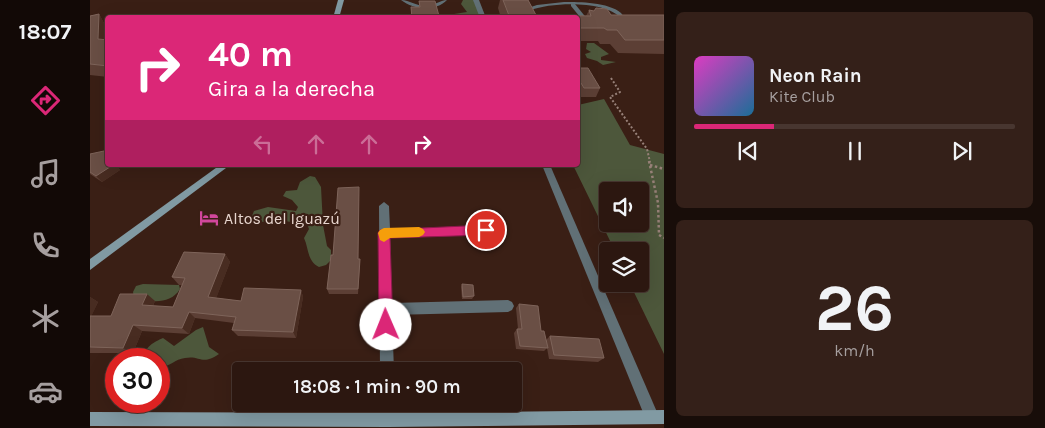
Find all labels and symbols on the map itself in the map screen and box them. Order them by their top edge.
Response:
hotel icon: Altos del Iguazú [198,207,220,229]
place label: Altos del Iguazú [224,209,340,228]
pin [465,209,507,251]
position arrow [359,298,411,350]
speed limit sign: 30 [105,348,170,413]

